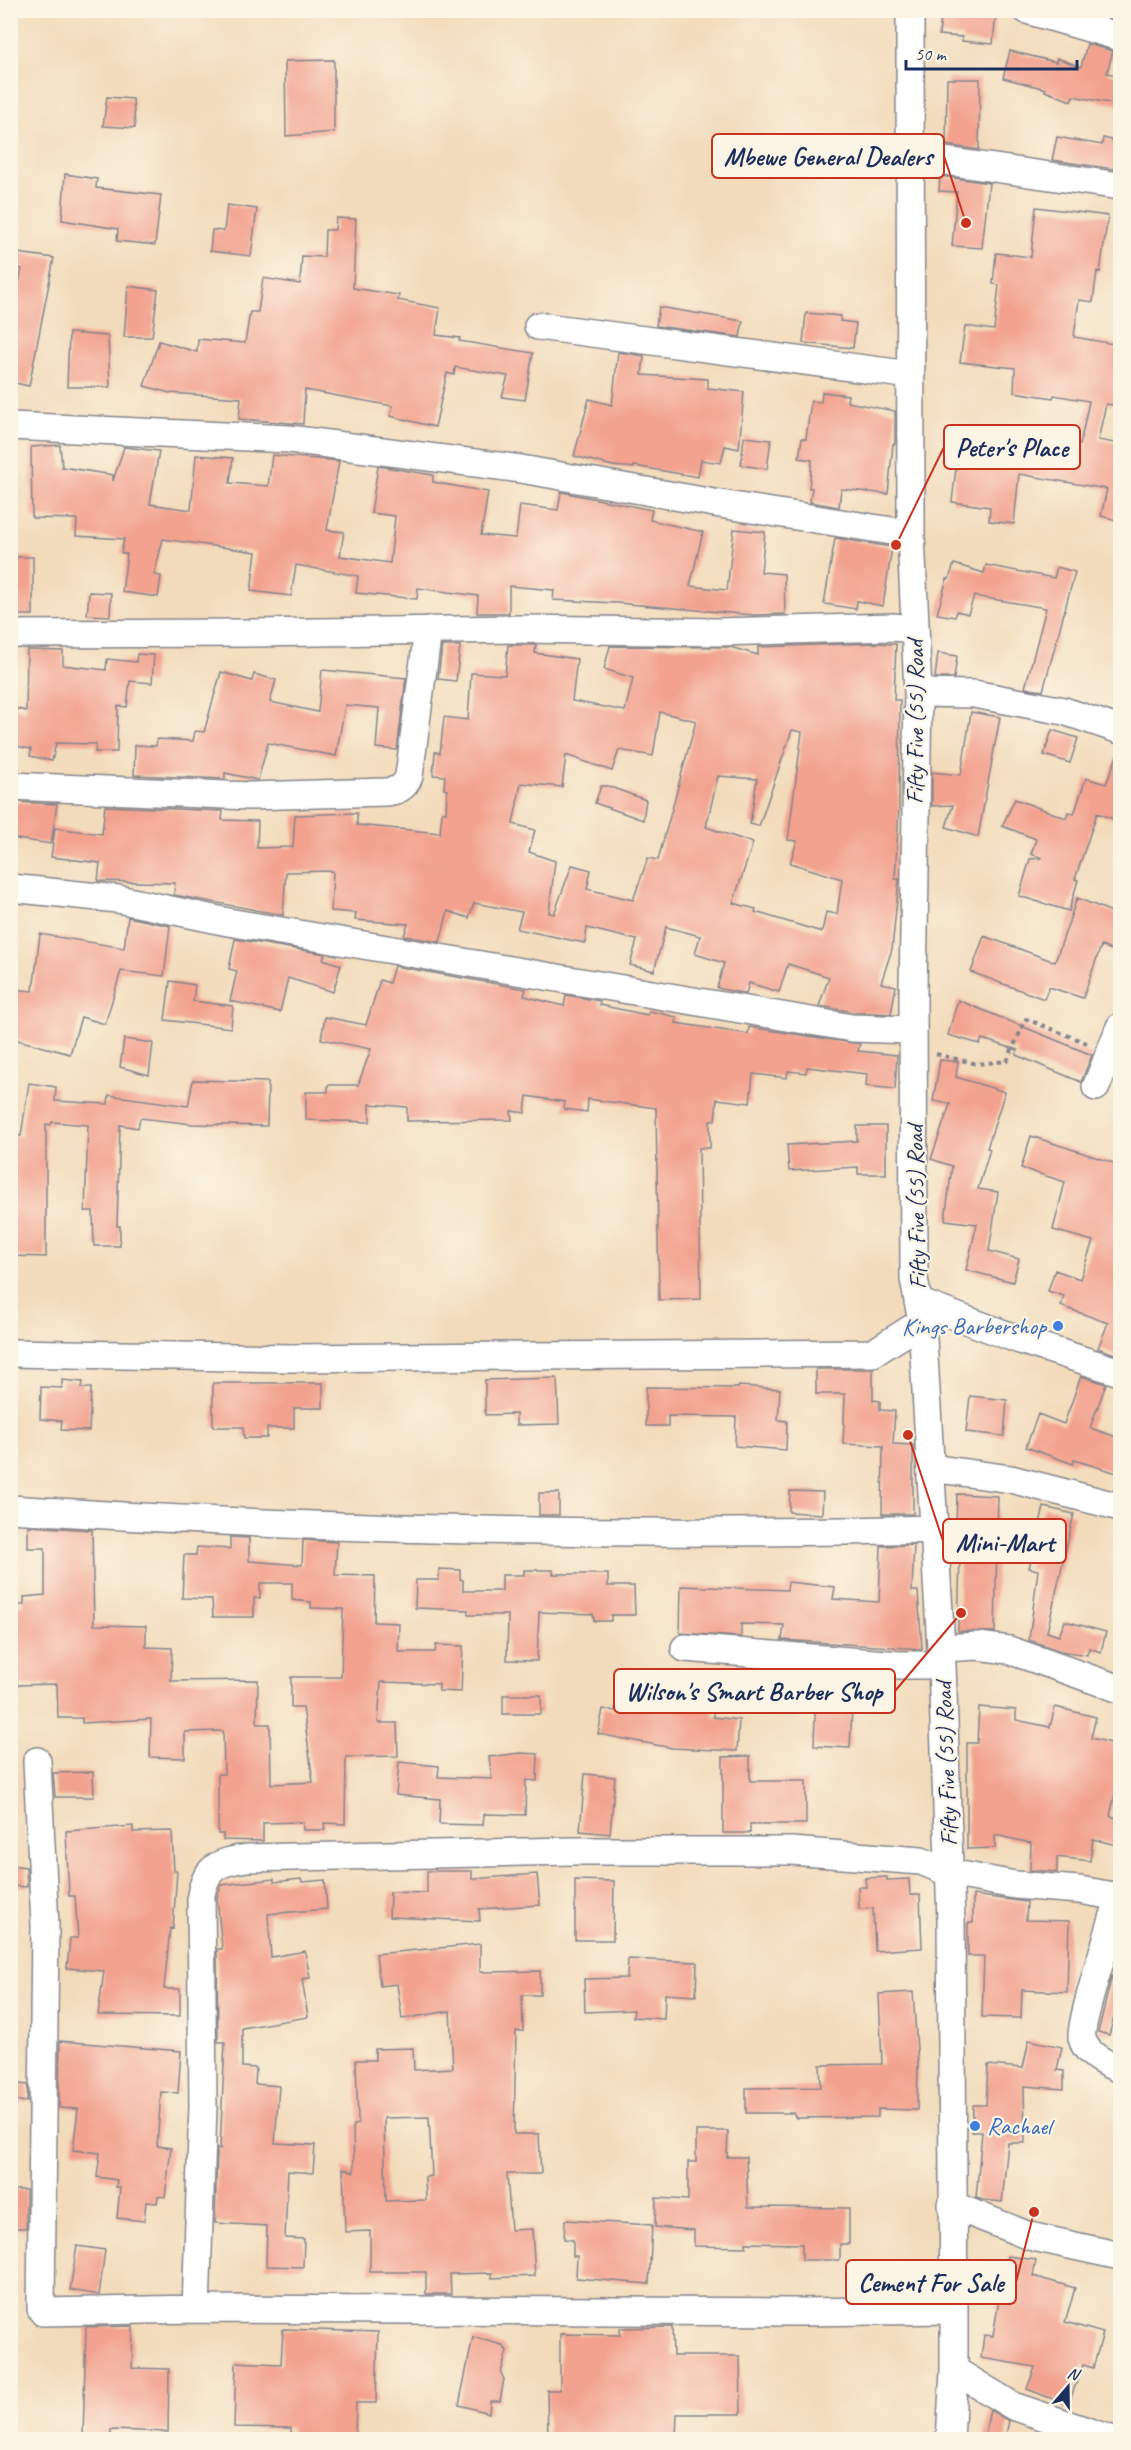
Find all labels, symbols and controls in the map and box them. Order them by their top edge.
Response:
scale bar [906,33,1077,71]
text: 50 m [915,43,948,65]
callout: Mbewe General Dealers [712,134,944,178]
text: Mbewe General Dealers [724,140,935,173]
callout: Peter's Place [944,425,1080,469]
text: Peter's Place [956,431,1071,464]
street label: Fifty Five (55) Road [900,636,930,804]
street label: Fifty Five (55) Road [900,1121,932,1289]
place label: Kings Barbershop [902,1311,1048,1341]
marker: Kings Barbershop [1051,1319,1065,1333]
callout: Mini-Mart [943,1519,1066,1563]
text: Mini-Mart [956,1526,1058,1559]
callout: Wilson's Smart Barber Shop [614,1669,895,1713]
text: Wilson's Smart Barber Shop [626,1675,884,1708]
street label: Fifty Five (55) Road [928,1678,964,1847]
place label: Rachael [987,2111,1055,2141]
marker: Rachael [968,2119,982,2133]
callout: Cement For Sale [846,2260,1016,2304]
text: Cement For Sale [858,2266,1006,2299]
north arrow [1038,2357,1098,2417]
text: N [1065,2363,1084,2386]

